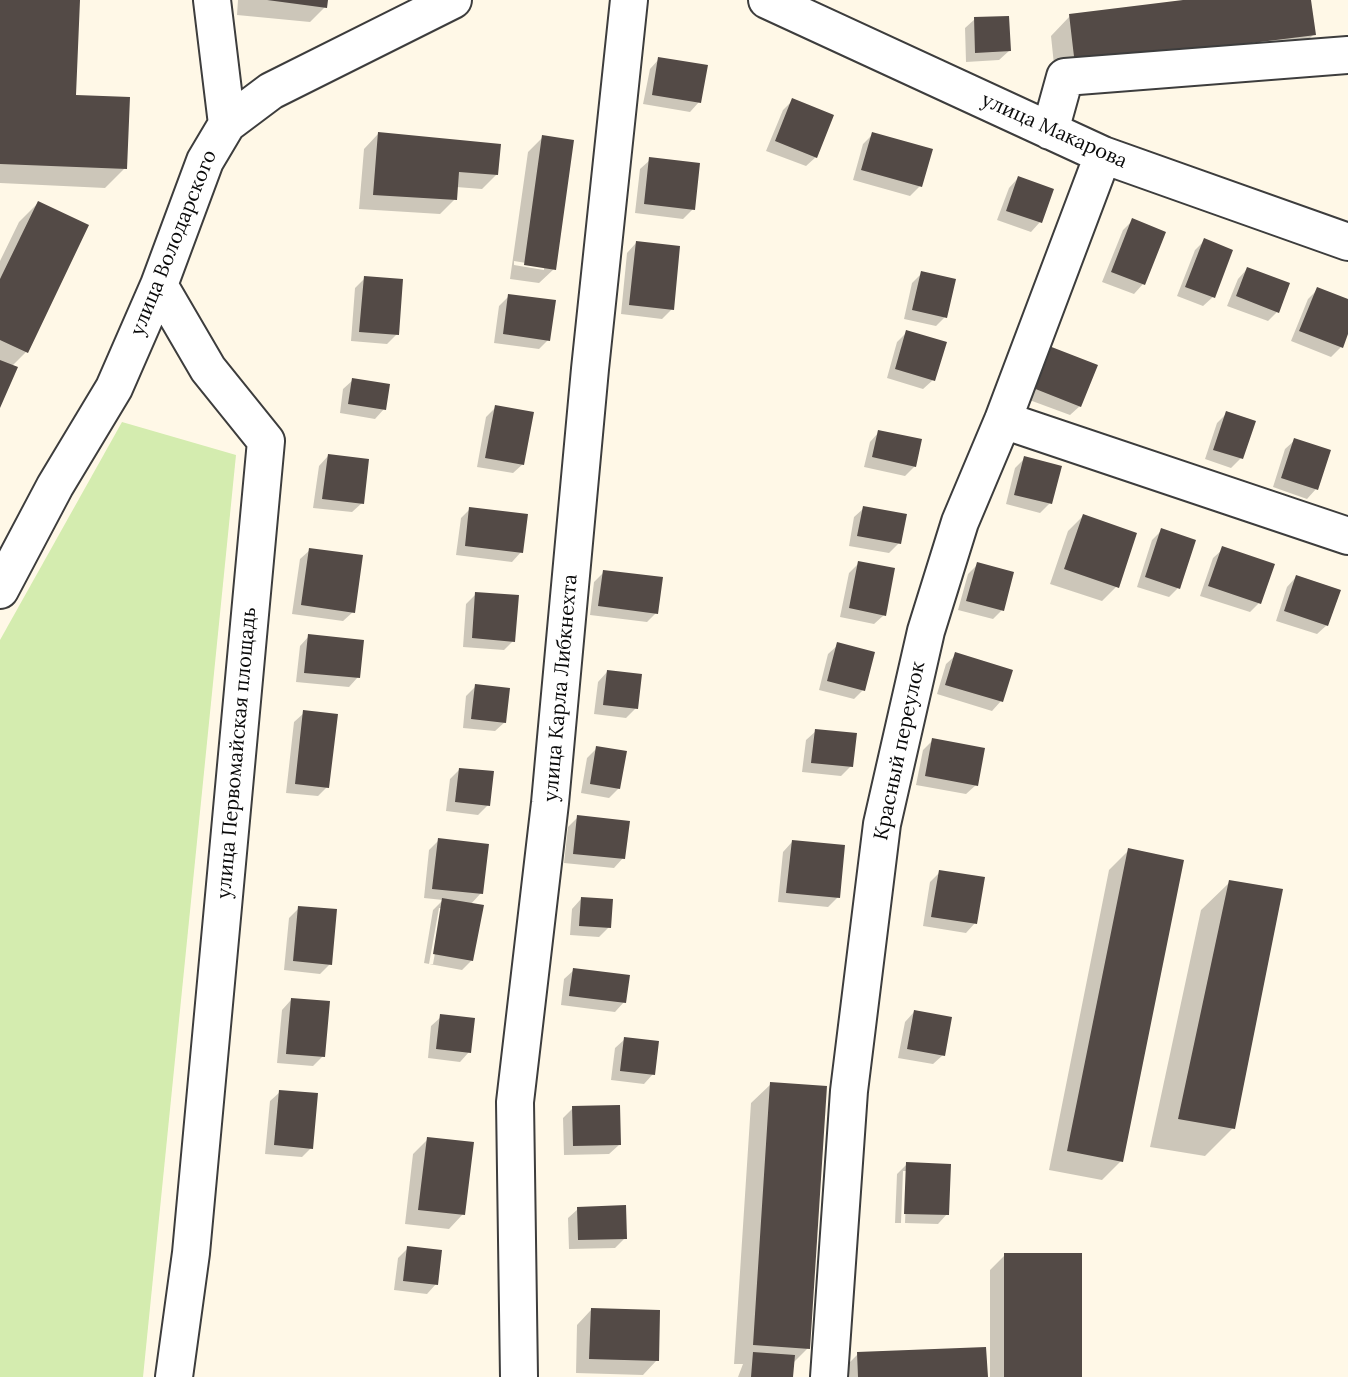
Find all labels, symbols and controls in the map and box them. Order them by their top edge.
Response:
street label: улица Макарова [977,88,1131,174]
street label: улица Володарского [126,147,222,339]
street label: улица Карла Либкнехта [539,573,583,803]
street label: улица Первомайская площадь [212,606,262,900]
street label: Красный переулок [869,659,931,843]

